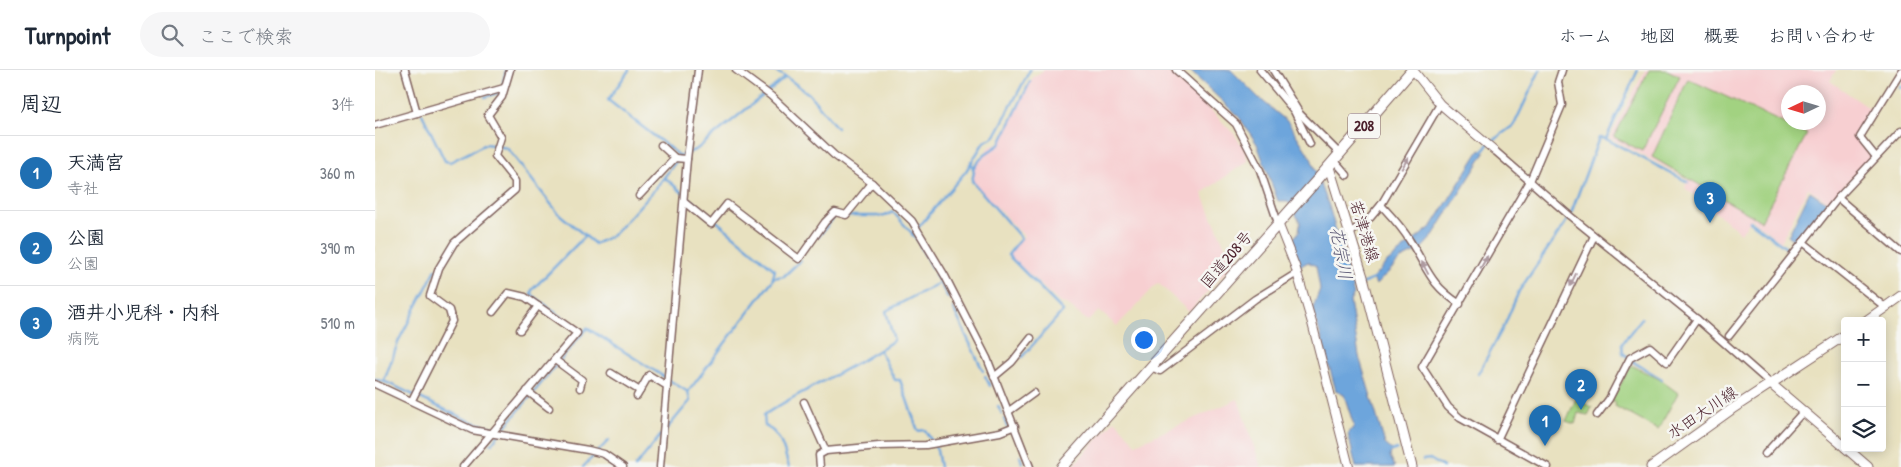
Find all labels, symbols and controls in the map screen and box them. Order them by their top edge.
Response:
search box [140,12,490,57]
text: Turnpoint [25,19,110,51]
icon: search [158,21,186,49]
text: ここで検索 [198,23,293,49]
text: ホーム [1559,23,1612,48]
text: 地図 [1640,23,1676,48]
text: 概要 [1704,23,1740,48]
text: お問い合わせ [1768,23,1876,48]
north arrow [1781,85,1826,130]
text: 周辺 [20,89,62,118]
text: 3件 [332,93,355,115]
road number: 208 [1348,114,1380,138]
text: 天満宮 [67,149,124,175]
one-way arrow [1401,156,1410,169]
text: 1 [33,162,39,184]
text: 360 m [320,162,355,184]
text: 寺社 [67,177,99,199]
pin: 3 [1694,182,1726,223]
street label: 若津港線 [1345,197,1385,265]
text: 公園 [67,224,105,250]
water label: 花宗川 [1324,224,1358,282]
street label: 国道208号 [1195,226,1257,292]
text: 2 [32,237,40,259]
text: 390 m [320,237,355,259]
text: 公園 [67,252,99,274]
one-way arrow [1480,254,1488,269]
one-way arrow [1420,261,1429,275]
one-way arrow [1569,273,1577,288]
text: 酒井小児科・内科 [67,299,219,325]
text: 3 [32,312,40,334]
text: 510 m [321,312,355,334]
map controls [1841,317,1886,452]
button: + [1841,317,1886,362]
text: 病院 [67,327,99,349]
your location [1131,327,1157,353]
button: − [1841,362,1886,407]
pin: 2 [1565,369,1597,410]
street label: 水田大川線 [1663,381,1741,443]
pin: 1 [1529,405,1561,446]
button: layers [1841,407,1886,452]

